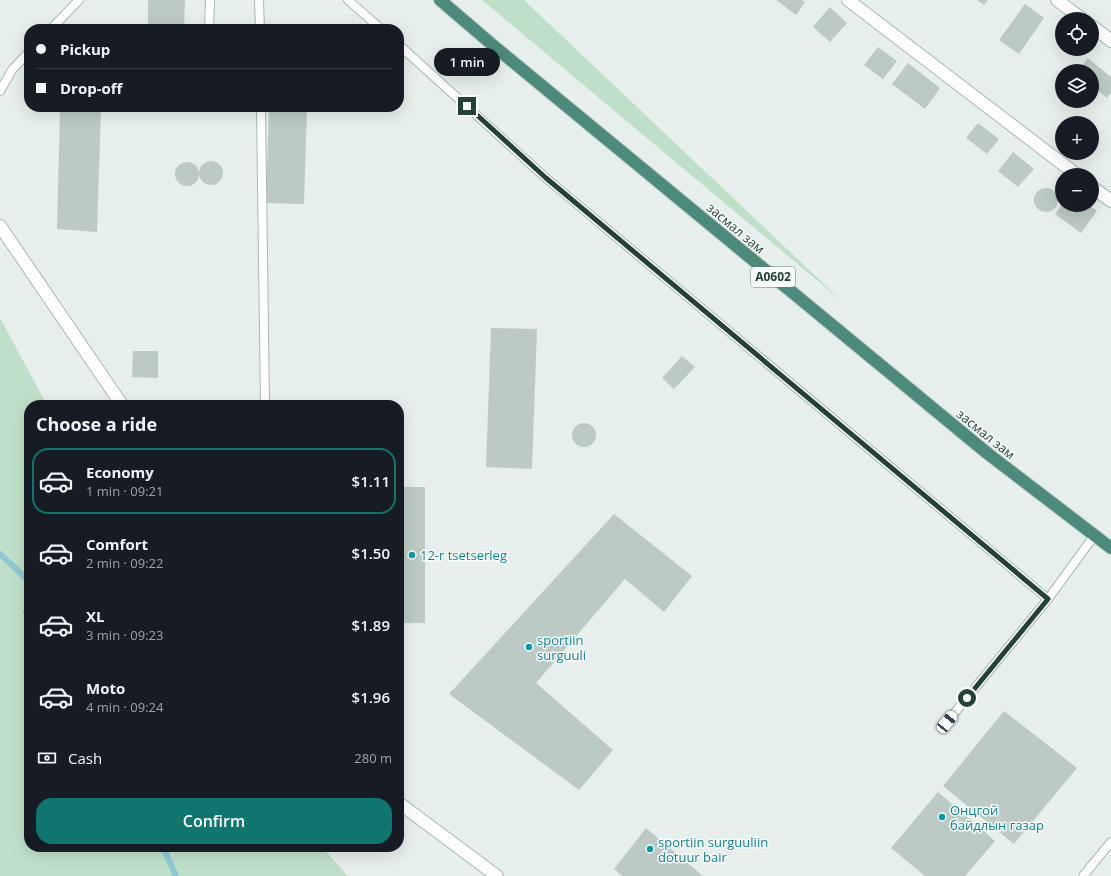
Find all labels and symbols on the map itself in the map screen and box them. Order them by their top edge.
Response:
callout: 1 min [434,48,500,76]
route end [458,97,476,115]
street label: засмал зам [703,198,769,258]
road number: A0602 [751,267,795,287]
street label: засмал зам [953,405,1019,463]
place label: 12-r tsetserleg [420,546,507,564]
marker: 12-r tsetserleg [407,550,417,560]
place label: sportiin surguuli [537,631,586,664]
marker: sportiin surguuli [524,642,534,652]
route start [958,689,976,707]
car [935,709,959,735]
place label: Онцгой байдлын газар [950,801,1044,834]
marker: Онцгой байдлын газар [937,812,947,822]
place label: sportiin surguuliin dotuur bair [658,833,768,866]
marker: sportiin surguuliin dotuur bair [645,844,655,854]

